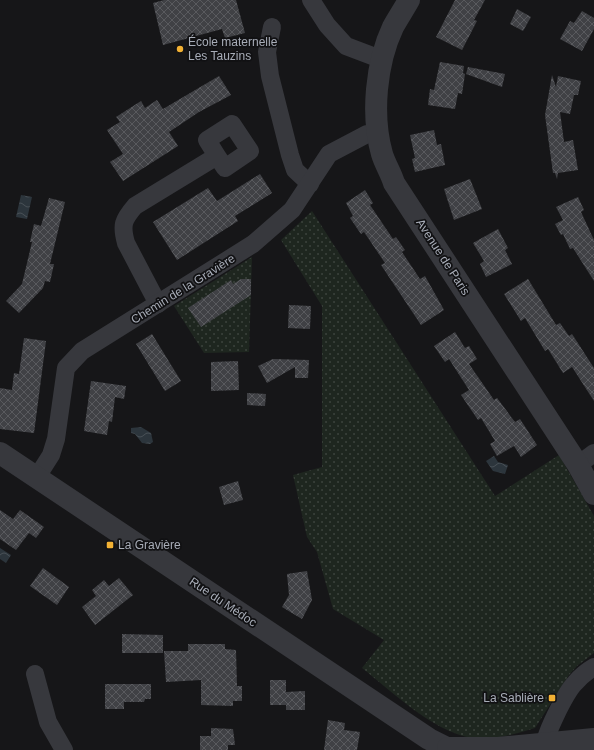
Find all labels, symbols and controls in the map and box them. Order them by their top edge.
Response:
place label: École maternelle Les Tauzins [188,34,278,63]
marker: École maternelle Les Tauzins [175,44,185,54]
street label: Avenue de Paris [413,216,473,298]
street label: Chemin de la Gravière [128,251,238,327]
place label: La Gravière [118,538,181,552]
marker: La Gravière [105,540,115,550]
street label: Rue du Médoc [187,574,259,630]
place label: La Sablière [483,691,544,705]
marker: La Sablière [547,693,557,703]

